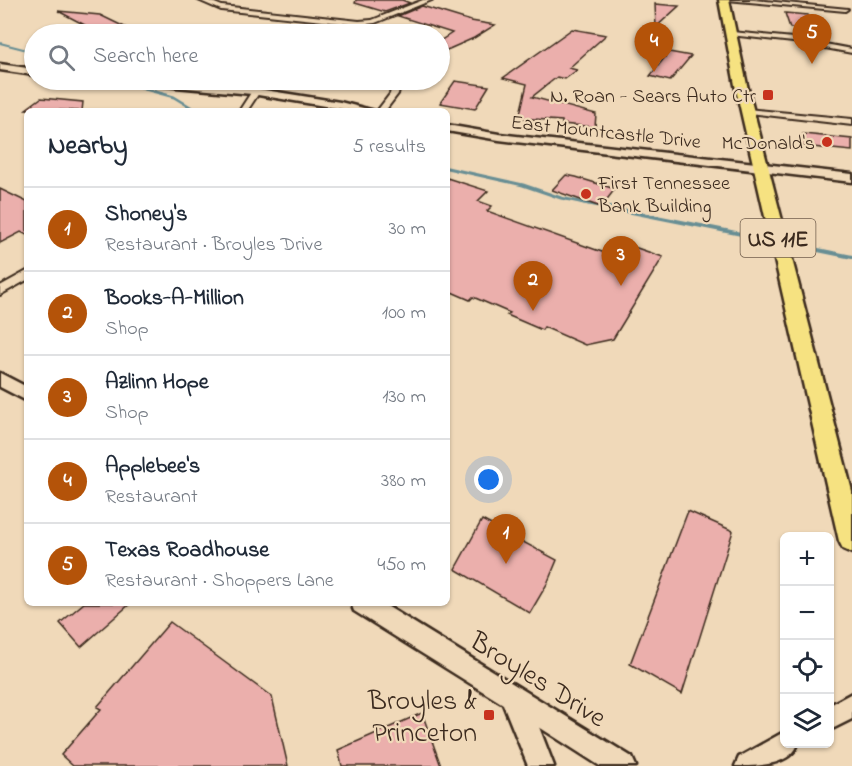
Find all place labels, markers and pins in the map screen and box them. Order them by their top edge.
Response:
pin: 5 [792,14,832,64]
pin: 4 [634,22,674,72]
place label: N. Roan - Sears Auto Ctr [550,83,757,112]
marker: N. Roan - Sears Auto Ctr [761,88,775,102]
place label: McDonald's [721,130,815,159]
marker: McDonald's [820,135,834,149]
place label: First Tennessee Bank Building [597,170,730,223]
marker: First Tennessee Bank Building [579,187,593,201]
pin: 3 [602,236,640,286]
pin: 2 [514,262,552,311]
pin: 1 [486,514,526,564]
place label: Broyles & Princeton [367,682,477,755]
marker: Broyles & Princeton [482,708,496,722]

